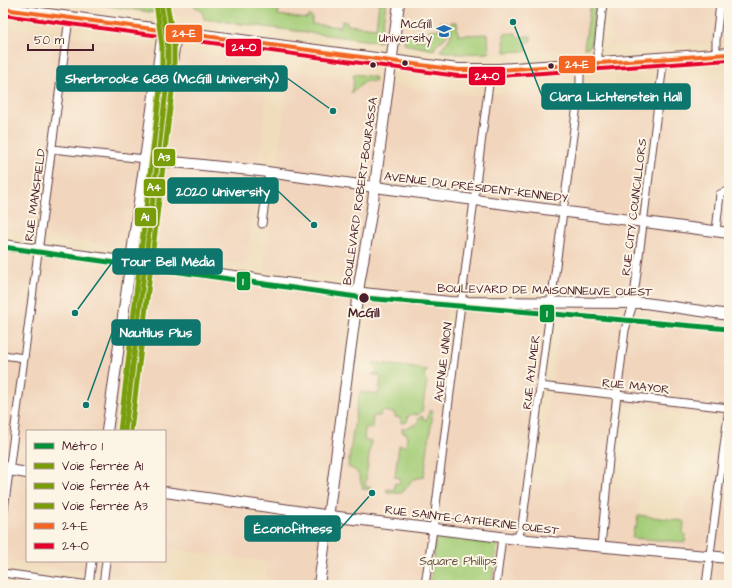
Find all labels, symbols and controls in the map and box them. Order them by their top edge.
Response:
place label: McGill University [379,16,432,48]
school or university icon: McGill University [435,22,453,40]
line badge: 24-E [165,24,203,43]
scale bar [28,26,93,52]
text: 24-E [171,26,196,41]
text: 50 m [34,32,65,49]
line badge: 24-O [225,38,262,57]
text: 24-O [231,40,257,55]
line badge: 24-E [558,55,596,74]
text: 24-E [564,57,589,72]
unlabelled marker [400,58,410,68]
unlabelled marker [368,60,378,70]
unlabelled marker [546,61,556,71]
callout: Sherbrooke 688 (McGill University) [57,66,287,91]
line badge: 24-O [468,66,506,86]
text: 24-O [474,69,500,84]
text: Sherbrooke 688 (McGill University) [64,70,279,89]
callout: Clara Lichtenstein Hall [542,84,690,109]
text: Clara Lichtenstein Hall [550,88,682,106]
street label: BOULEVARD ROBERT-BOURASSA [339,96,382,286]
street label: RUE CITY COUNCILLORS [618,137,651,277]
street label: RUE MANSFIELD [21,147,50,242]
line badge: A3 [153,148,176,167]
text: A3 [158,150,171,165]
street label: AVENUE DU PRÉSIDENT-KENNEDY [383,168,569,207]
line badge: A4 [143,178,166,197]
callout: 2020 University [168,178,278,203]
text: A4 [147,180,162,195]
text: 2020 University [175,183,271,202]
line badge: A1 [134,207,157,227]
text: A1 [141,210,150,225]
callout: Tour Bell Média [113,249,222,274]
text: Tour Bell Média [121,253,215,271]
line badge: 1 [236,271,251,291]
text: 1 [242,274,244,289]
street label: BOULEVARD DE MAISONNEUVE OUEST [437,280,653,301]
marker: McGill [357,291,371,305]
line badge: 1 [539,304,555,323]
place label: McGill [348,305,380,322]
text: 1 [546,306,548,321]
callout: Nautilus Plus [112,320,200,345]
street label: AVENUE UNION [430,321,457,403]
text: Nautilus Plus [120,324,193,342]
street label: RUE AYLMER [518,334,545,410]
street label: RUE MAYOR [601,374,671,398]
legend [26,430,166,562]
text: Métro 1 [62,438,103,455]
text: Voie ferrée A1 [62,458,144,475]
text: Voie ferrée A4 [62,478,150,495]
text: Voie ferrée A3 [62,498,148,515]
street label: RUE SAINTE-CATHERINE OUEST [384,501,560,540]
callout: Éconofitness [245,516,340,541]
text: 24-E [62,518,88,535]
text: Éconofitness [254,520,333,538]
text: 24-O [62,538,89,555]
park label: Square Phillips [419,553,497,570]

